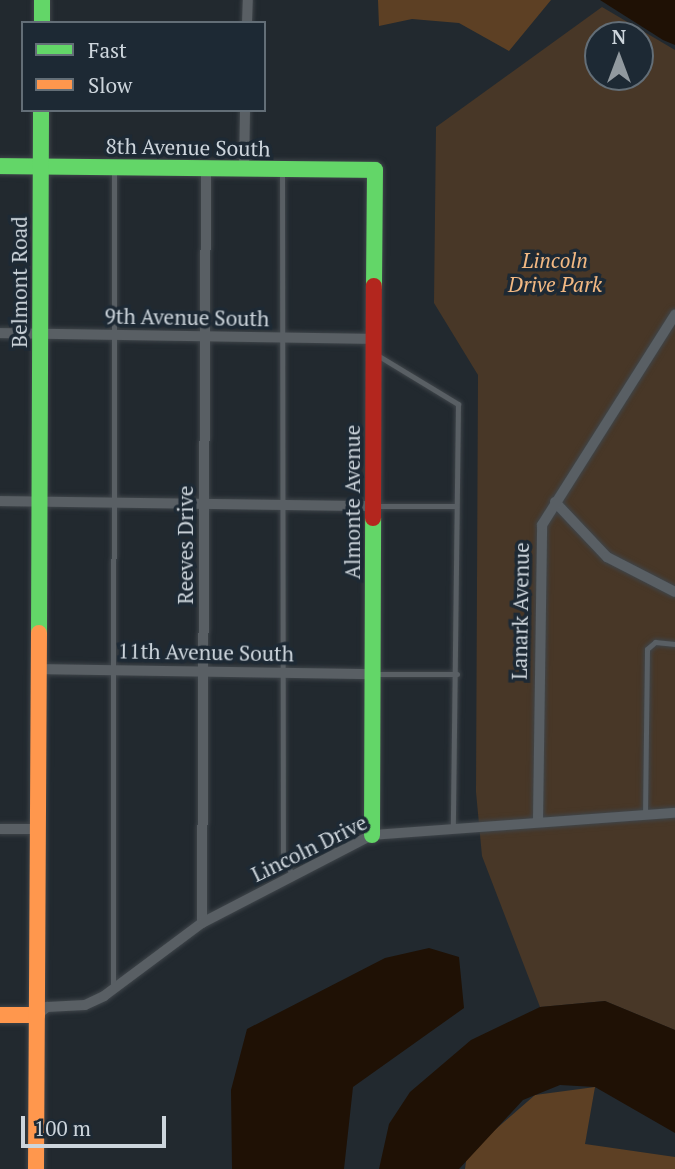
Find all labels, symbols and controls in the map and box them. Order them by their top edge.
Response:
legend [21,21,266,112]
north arrow [584,21,654,91]
text: N [612,24,626,49]
text: Fast [88,36,127,64]
text: Slow [88,71,132,99]
street label: 8th Avenue South [105,133,271,161]
street label: Belmont Road [6,216,32,348]
park label: Lincoln Drive Park [508,247,602,297]
street label: 9th Avenue South [104,303,270,331]
street label: Almonte Avenue [339,424,365,580]
street label: Reeves Drive [172,486,198,604]
street label: Lanark Avenue [506,542,534,680]
street label: 11th Avenue South [118,638,294,666]
street label: Lincoln Drive [247,809,371,887]
scale bar [24,1102,170,1146]
text: 100 m [34,1114,91,1142]

